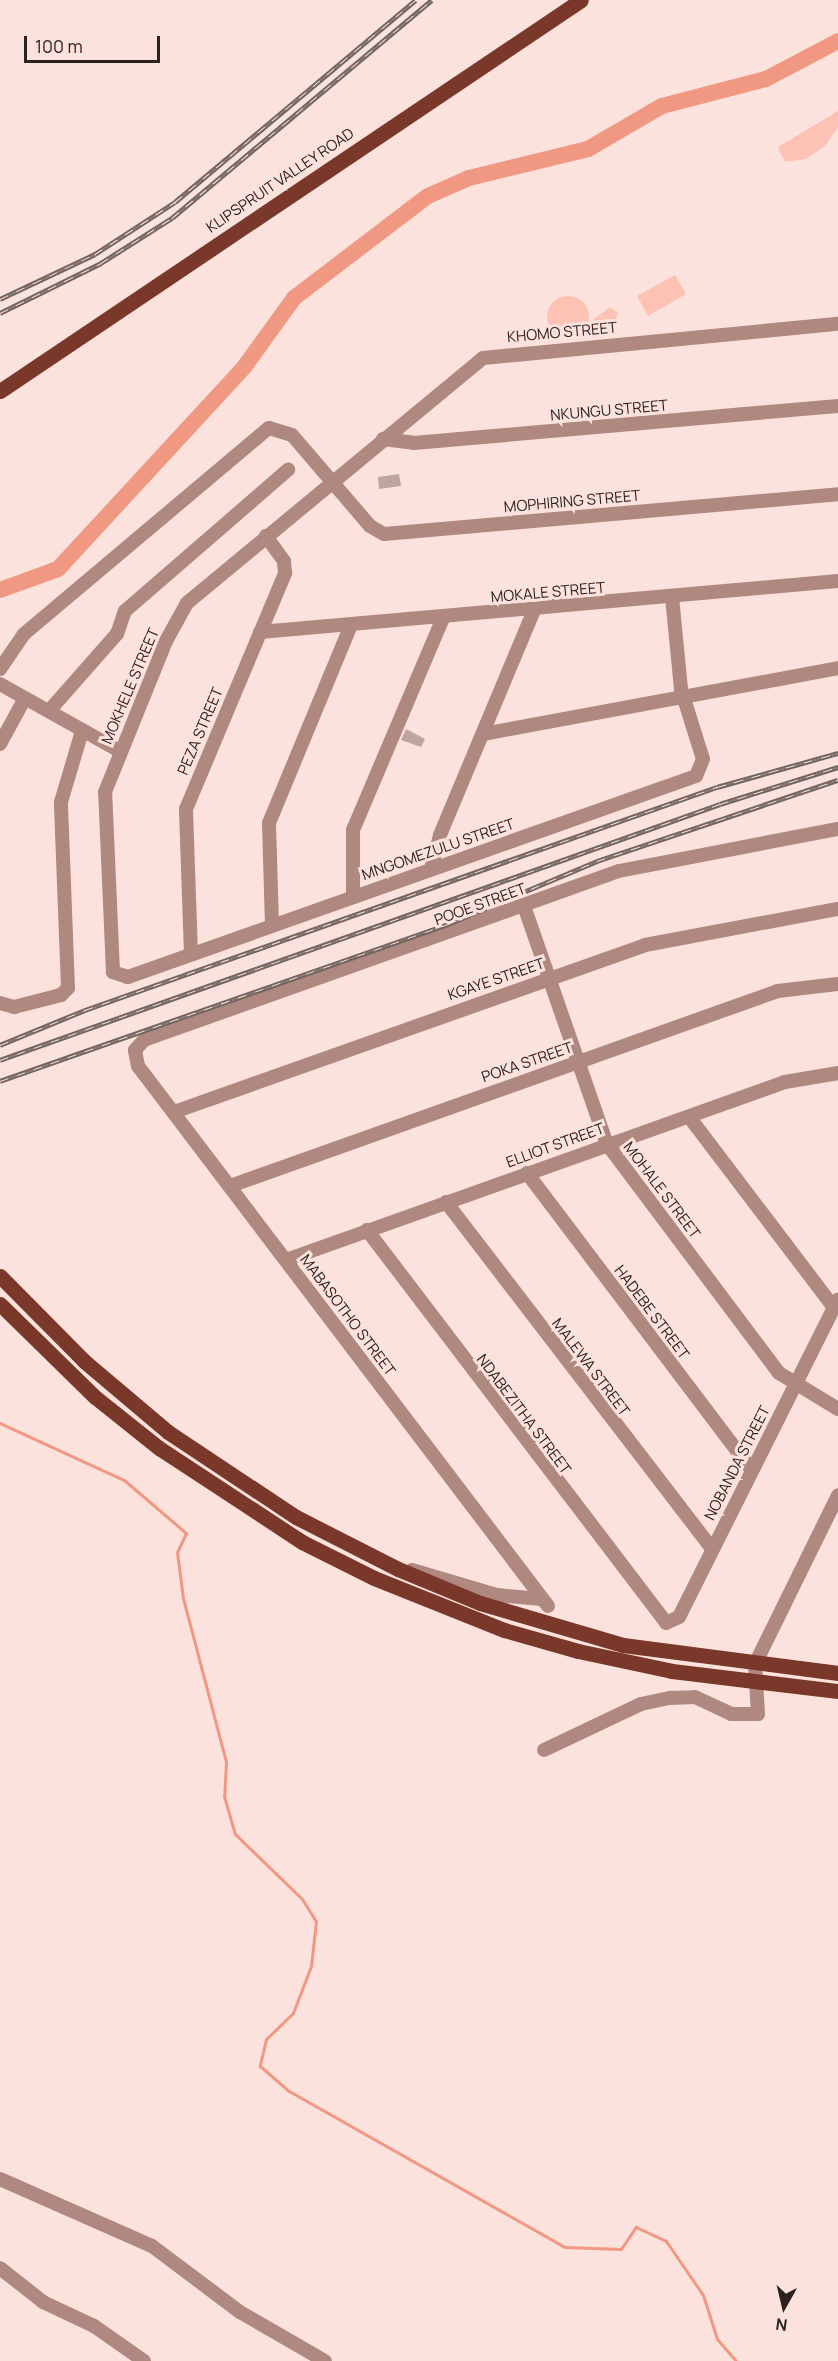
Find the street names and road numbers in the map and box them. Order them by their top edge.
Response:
street label: KLIPSPRUIT VALLEY ROAD [202,124,358,236]
street label: KHOMO STREET [506,318,618,346]
street label: NKUNGU STREET [550,396,668,424]
street label: MOPHIRING STREET [503,486,641,516]
street label: MOKALE STREET [490,578,606,606]
street label: MOKHELE STREET [97,625,163,747]
street label: PEZA STREET [174,685,226,777]
street label: MNGOMEZULU STREET [359,814,517,884]
street label: POOE STREET [432,879,528,929]
street label: KGAYE STREET [445,954,547,1004]
street label: POKA STREET [479,1038,575,1086]
street label: ELLIOT STREET [503,1119,607,1171]
street label: MOHALE STREET [620,1138,704,1242]
street label: MABASOTHO STREET [297,1251,399,1379]
street label: HADEBE STREET [611,1262,693,1362]
street label: MALEWA STREET [548,1315,634,1419]
street label: NDABEZITHA STREET [473,1351,575,1477]
street label: NOBANDA STREET [700,1403,774,1523]

